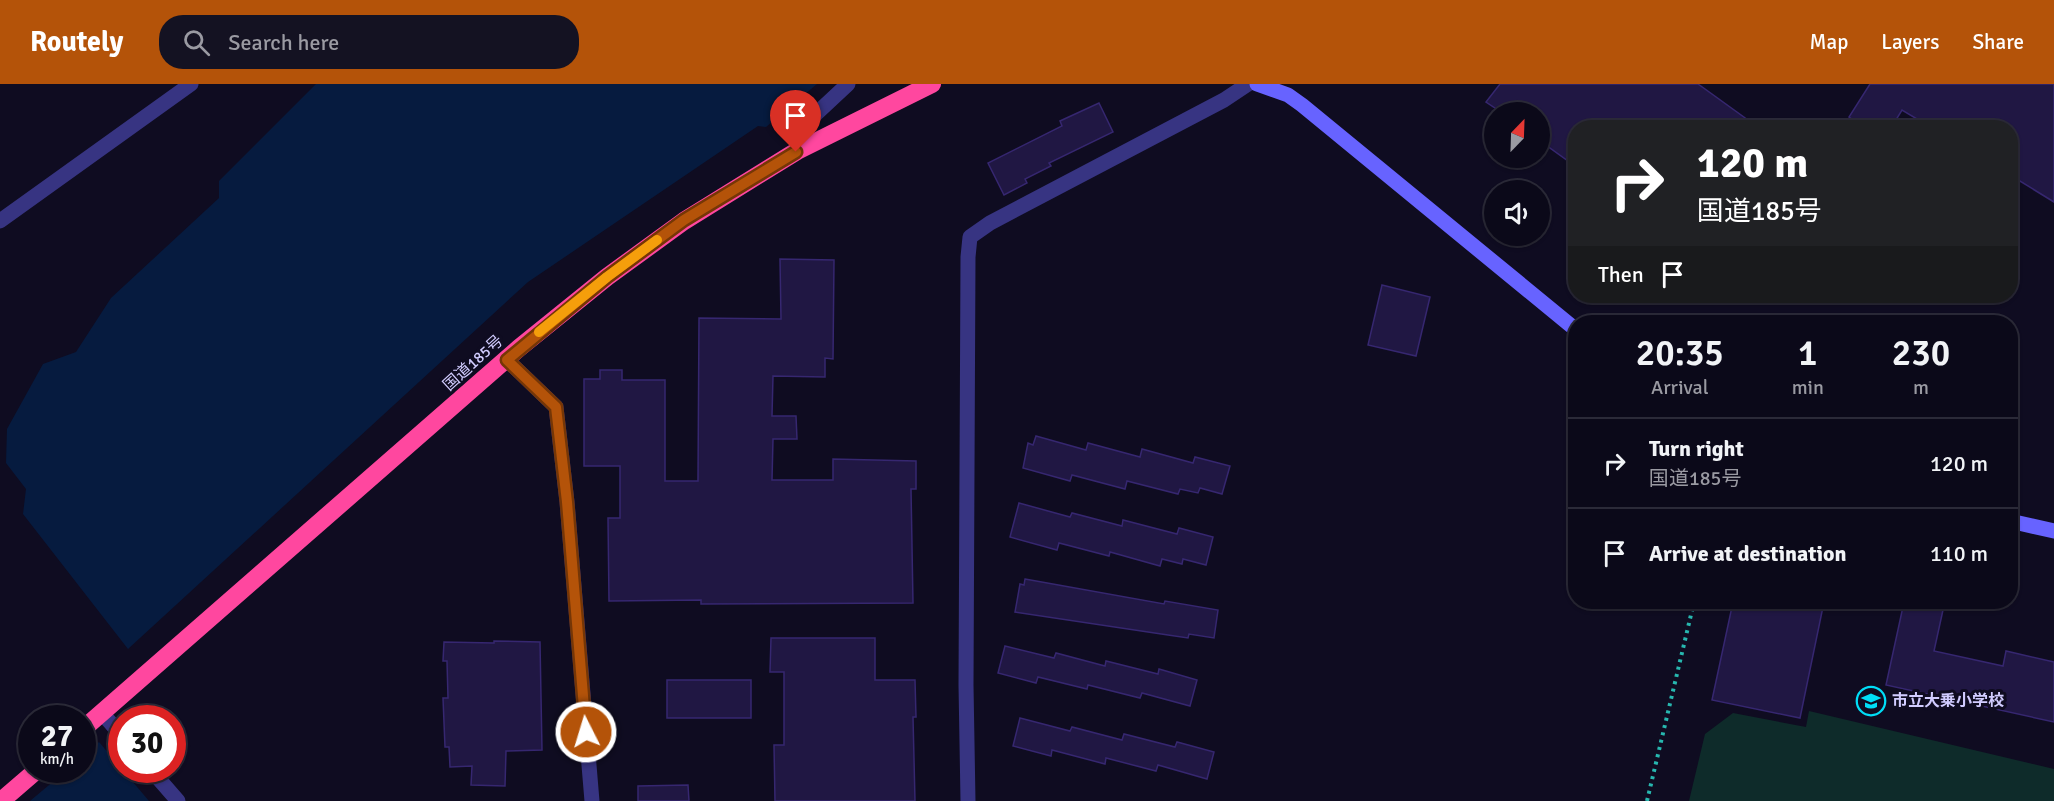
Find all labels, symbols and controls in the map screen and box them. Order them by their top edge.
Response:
search box [159,15,579,69]
text: Routely [30,25,123,59]
icon: search [180,26,213,59]
text: Search here [228,29,339,56]
text: Map [1810,29,1848,55]
text: Layers [1881,29,1939,55]
text: Share [1972,29,2024,55]
pin [770,90,821,152]
icon: arrive [779,99,812,132]
north arrow [1484,102,1550,168]
map controls [1484,102,1550,246]
text: 120 m [1697,138,1808,189]
icon: right [1598,144,1676,222]
button: sound [1484,180,1550,246]
text: 国道185号 [1697,195,1822,228]
icon: arrive [1656,258,1689,291]
text: Then [1598,261,1644,288]
street label: 国道185号 [439,331,507,395]
text: 20:35 [1636,331,1724,376]
text: 1 [1798,331,1818,376]
text: 230 [1892,331,1950,376]
text: Arrival [1651,375,1709,400]
text: min [1792,375,1824,400]
text: m [1913,375,1929,400]
text: Turn right [1649,435,1744,462]
icon: right [1598,447,1631,480]
text: 120 m [1930,450,1988,477]
text: 国道185号 [1649,466,1741,491]
icon: arrive [1598,537,1631,570]
text: Arrive at destination [1649,540,1846,567]
text: 110 m [1930,540,1988,567]
school or university icon: 市立大乗小学校 [1855,685,1887,717]
place label: 市立大乗小学校 [1892,691,2004,711]
position arrow [554,700,618,764]
speed limit sign: 30 [108,705,186,783]
text: 27 [41,718,73,755]
text: km/h [40,750,74,768]

